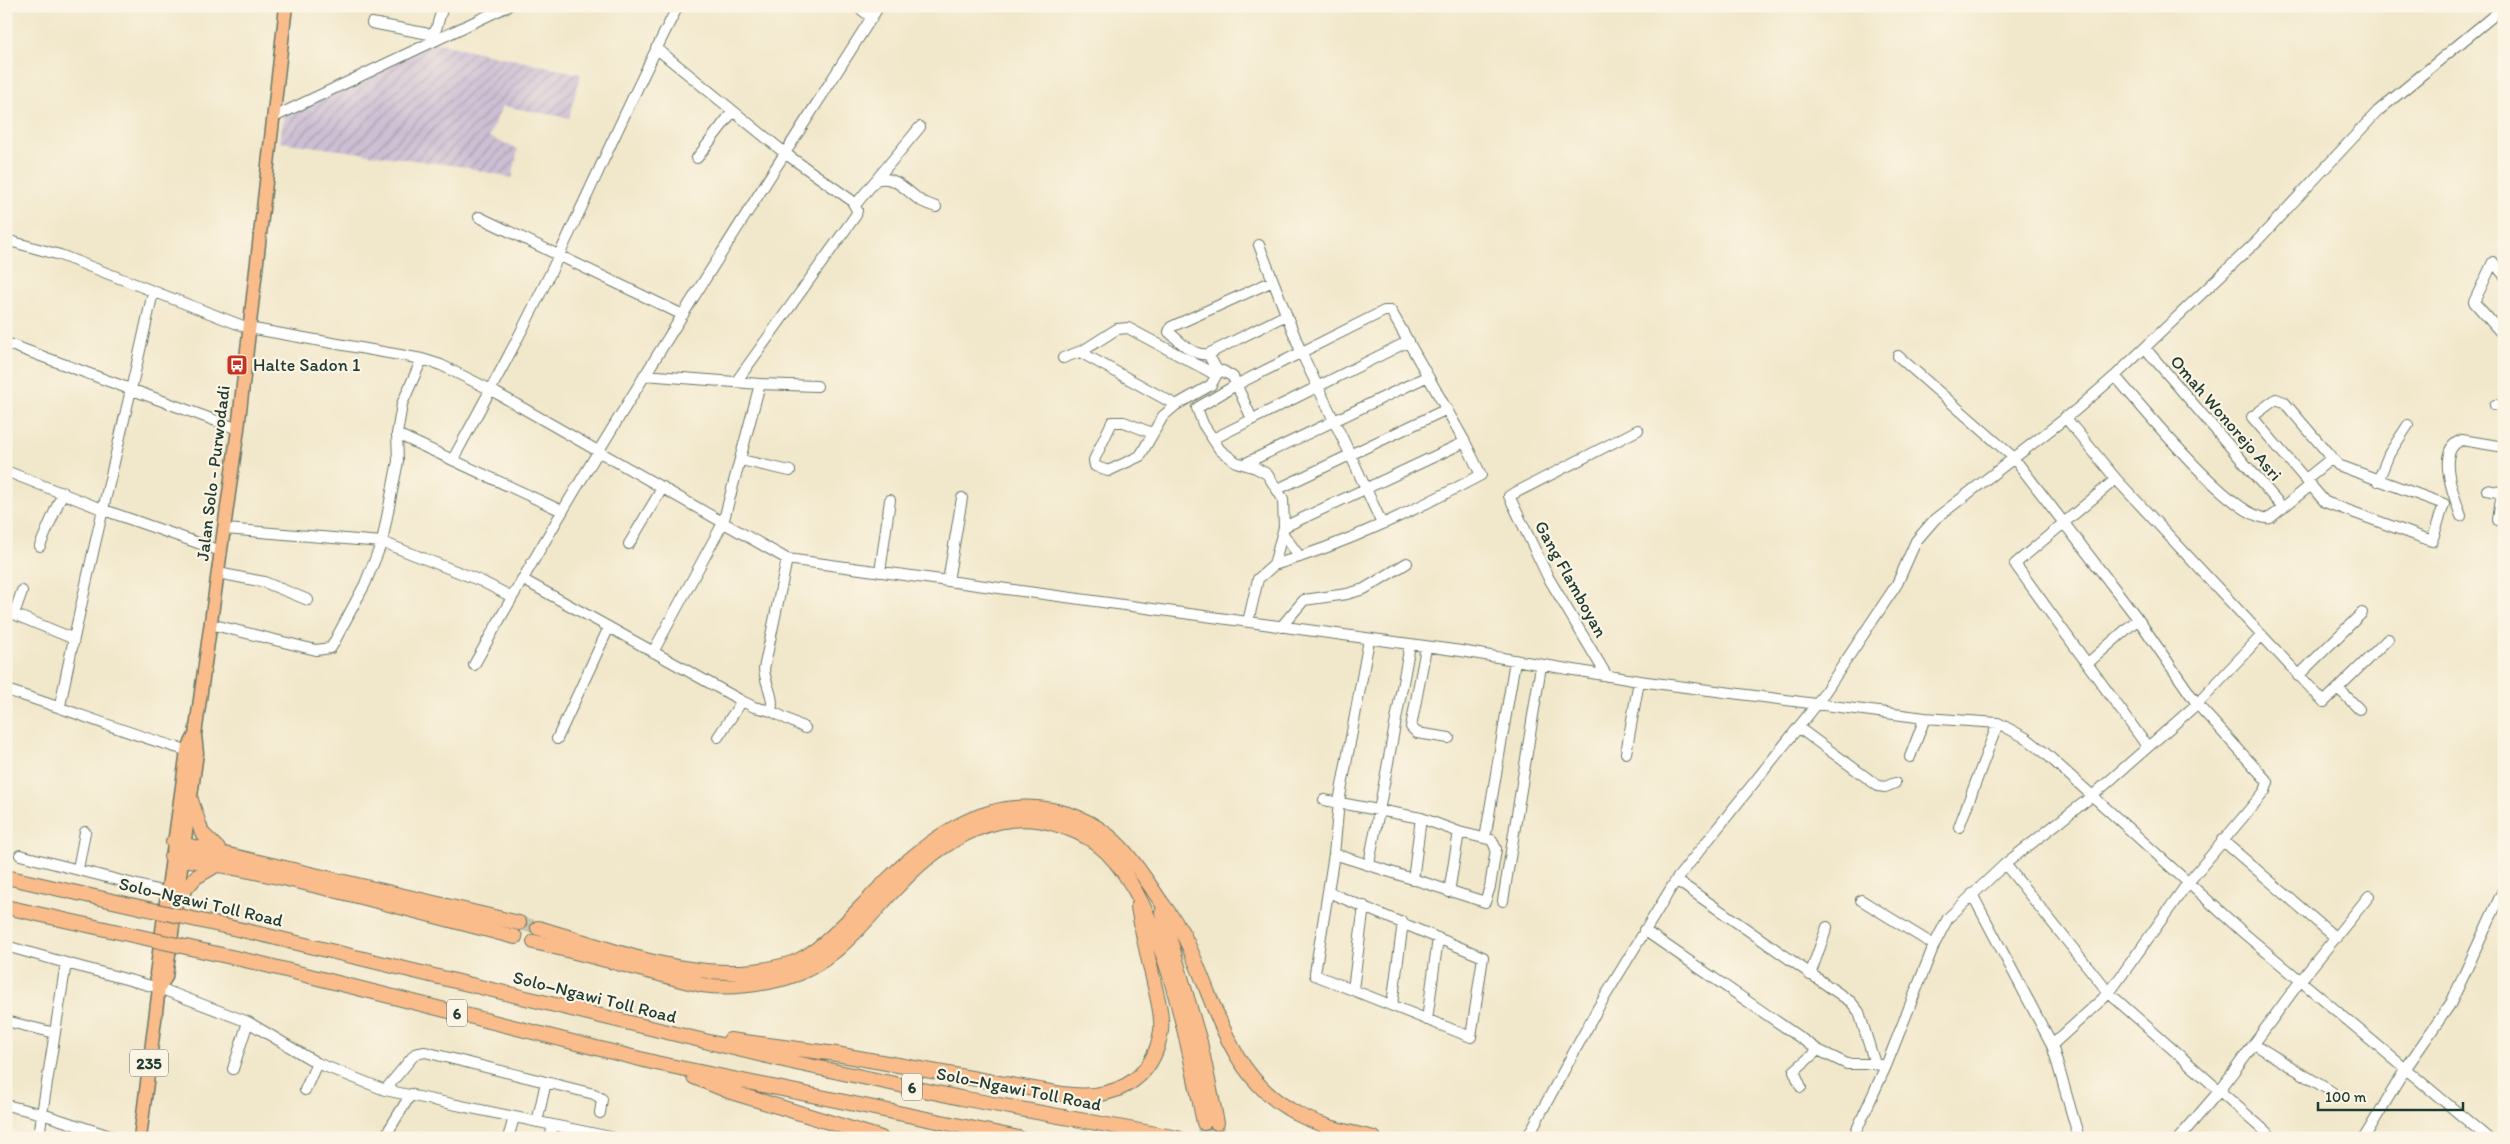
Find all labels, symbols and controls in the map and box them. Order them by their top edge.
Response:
street label: Omah Wonorejo Asri [2165,351,2287,485]
bus stop icon: Halte Sadon 1 [225,353,249,377]
place label: Halte Sadon 1 [253,354,360,376]
street label: Jalan Solo - Purwodadi [191,384,235,562]
street label: Gang Flamboyan [1530,517,1612,641]
street label: Solo–Ngawi Toll Road [117,872,285,932]
street label: Solo–Ngawi Toll Road [511,966,679,1028]
road number: 6 [447,1000,467,1026]
road number: 235 [130,1050,168,1076]
street label: Solo–Ngawi Toll Road [935,1062,1104,1116]
road number: 6 [902,1074,922,1100]
scale bar [2318,1079,2462,1111]
text: 100 m [2325,1088,2367,1106]

